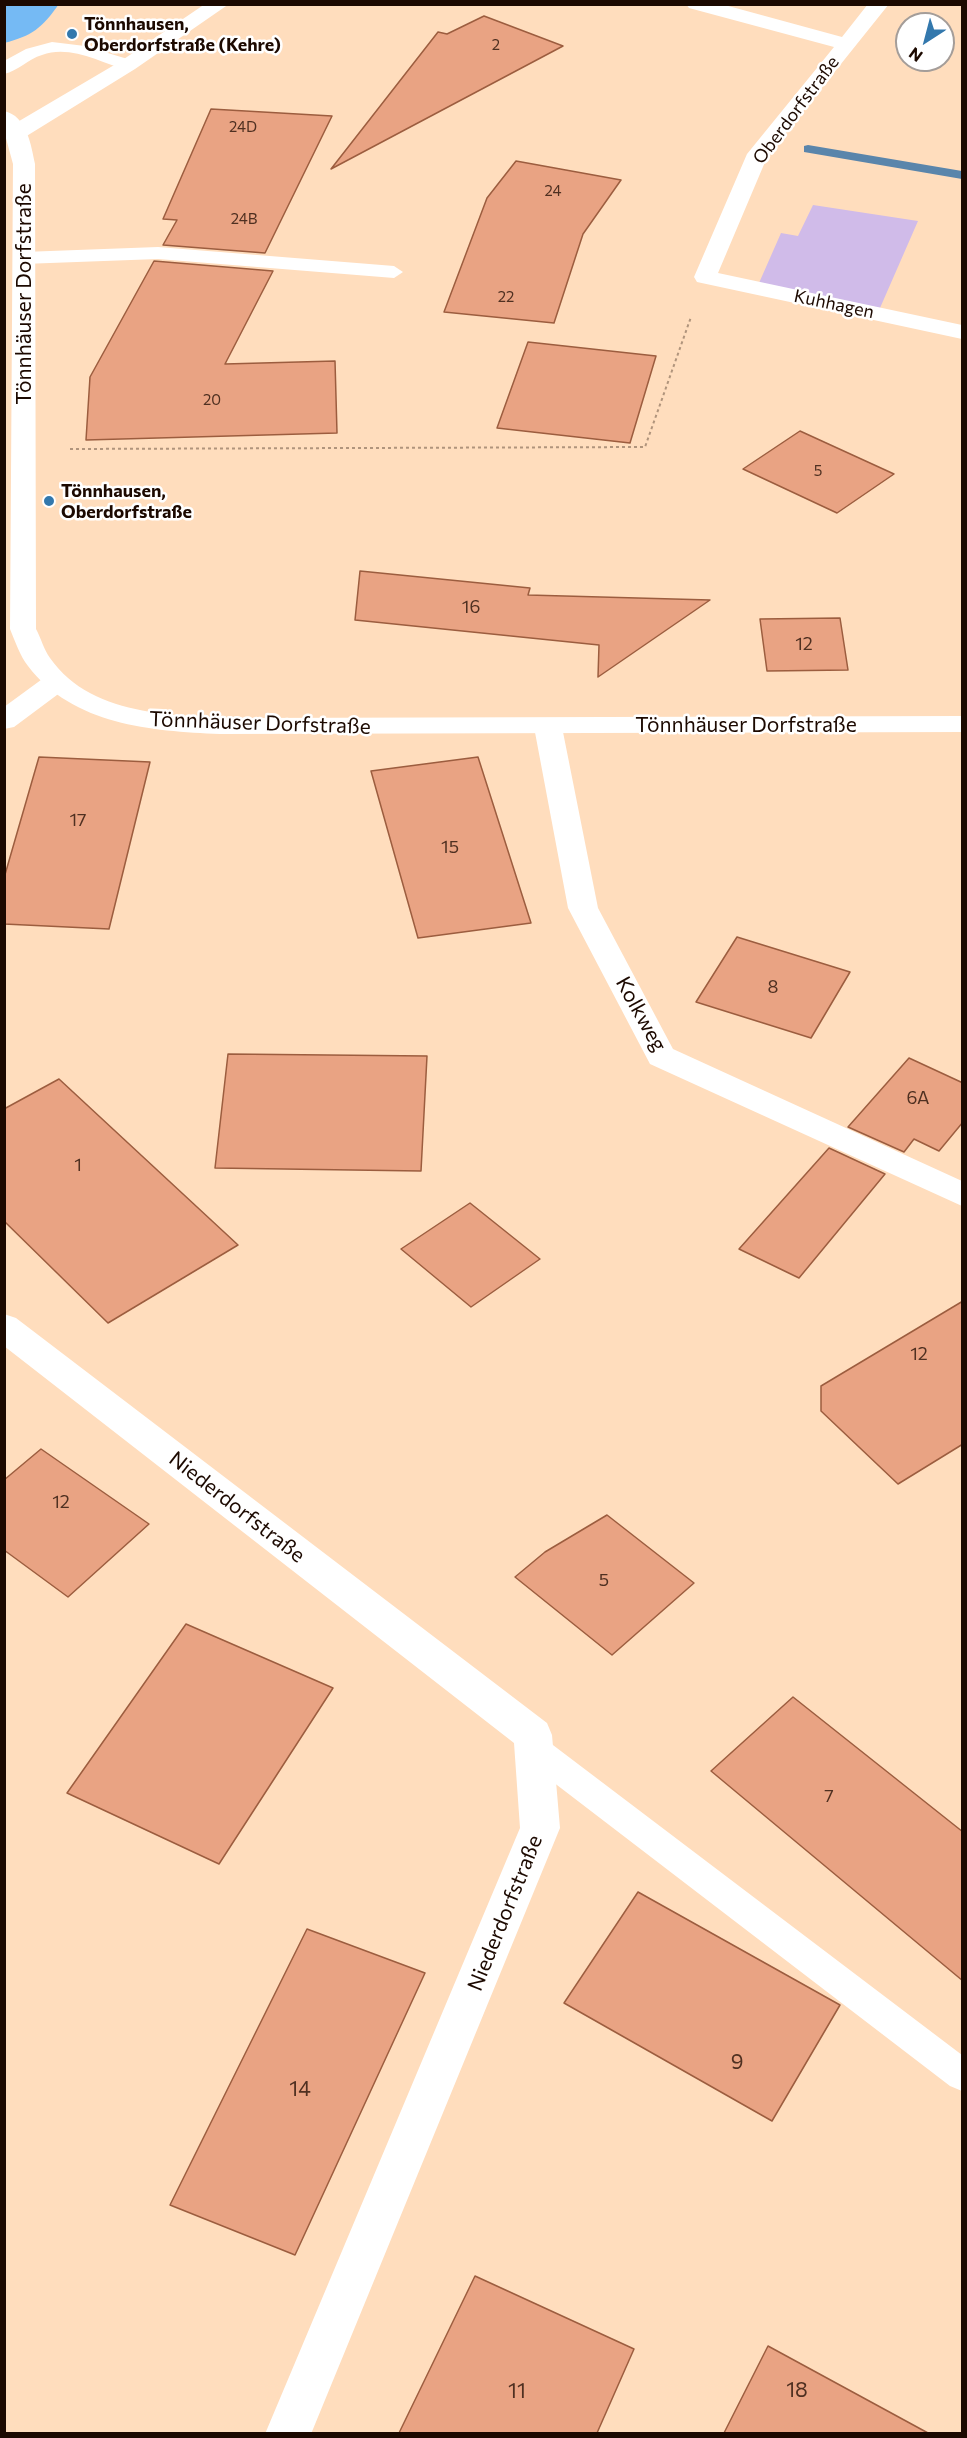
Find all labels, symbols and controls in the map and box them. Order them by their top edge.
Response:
north arrow [895,12,955,72]
place label: Tönnhausen, Oberdorfstraße (Kehre) [84,13,281,56]
marker: Tönnhausen, Oberdorfstraße (Kehre) [65,27,79,41]
house number: 2 [492,36,500,54]
text: N [905,44,926,67]
street label: Oberdorfstraße [748,52,844,168]
house number: 24D [229,118,257,136]
house number: 24 [544,182,562,200]
street label: Tönnhäuser Dorfstraße [11,183,37,405]
house number: 24B [231,210,257,228]
street label: Kuhhagen [792,285,876,323]
house number: 22 [498,288,514,306]
house number: 20 [203,391,221,409]
house number: 5 [814,462,822,480]
place label: Tönnhausen, Oberdorfstraße [61,480,192,522]
marker: Tönnhausen, Oberdorfstraße [42,494,56,508]
house number: 16 [462,596,480,618]
house number: 12 [795,633,813,655]
street label: Tönnhäuser Dorfstraße [149,707,371,739]
street label: Tönnhäuser Dorfstraße [635,712,857,738]
house number: 17 [69,809,87,831]
house number: 15 [441,836,459,858]
street label: Kolkweg [610,972,672,1056]
house number: 8 [768,976,778,998]
house number: 6A [907,1087,929,1109]
house number: 1 [74,1154,82,1176]
house number: 12 [910,1343,928,1365]
street label: Niederdorfstraße [164,1446,310,1568]
house number: 12 [52,1491,70,1513]
house number: 5 [599,1569,609,1591]
house number: 7 [824,1785,834,1807]
street label: Niederdorfstraße [462,1831,548,1995]
house number: 9 [731,2049,743,2075]
house number: 14 [289,2076,311,2102]
house number: 18 [786,2377,808,2403]
house number: 11 [508,2378,526,2404]

